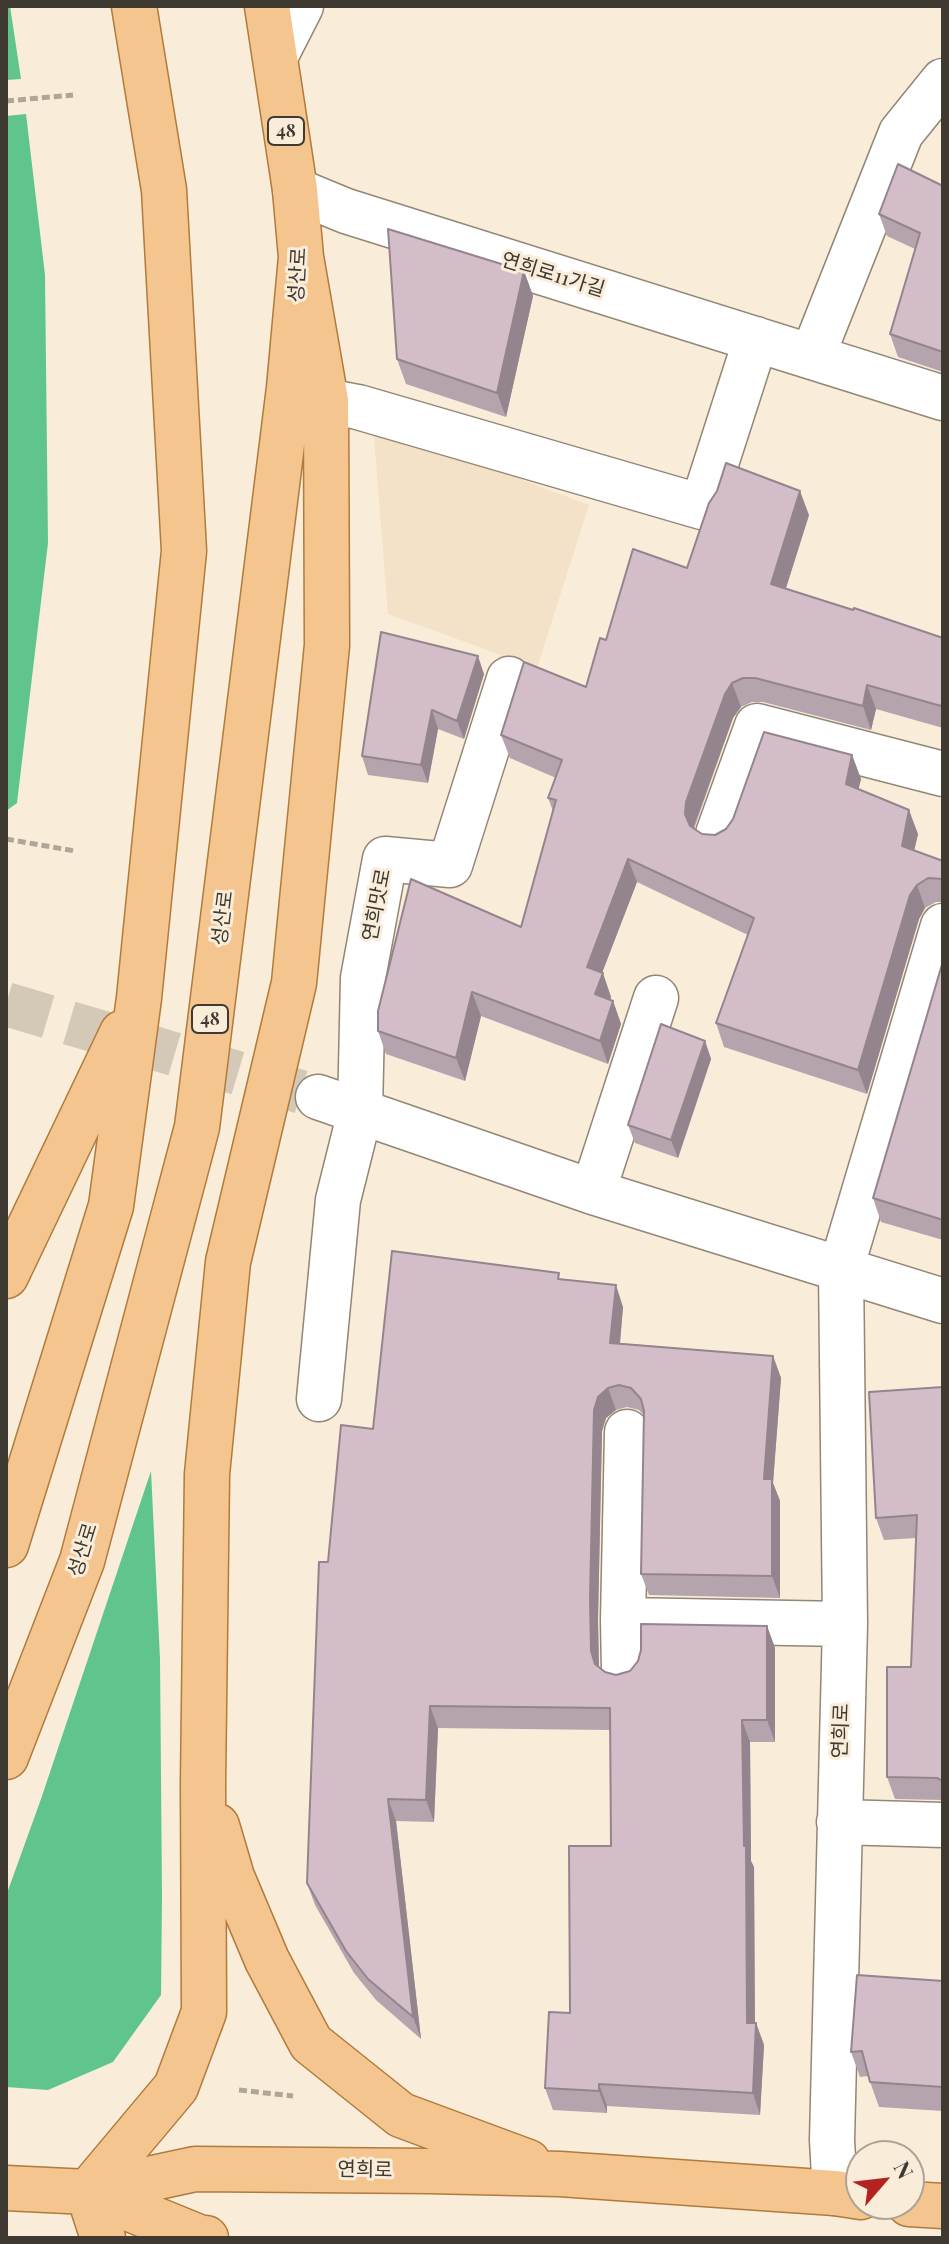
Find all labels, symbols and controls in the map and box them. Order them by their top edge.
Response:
road number: 48 [268,117,304,145]
street label: 성산로 [285,247,311,303]
street label: 연희로11가길 [498,248,608,302]
street label: 연희맛로 [358,867,396,943]
street label: 성산로 [208,889,238,947]
road number: 48 [192,1005,228,1033]
street label: 성산로 [63,1520,103,1580]
street label: 연희로 [828,1703,854,1759]
north arrow [845,2140,925,2220]
text: N [887,2156,921,2184]
street label: 연희로 [337,2158,393,2182]

